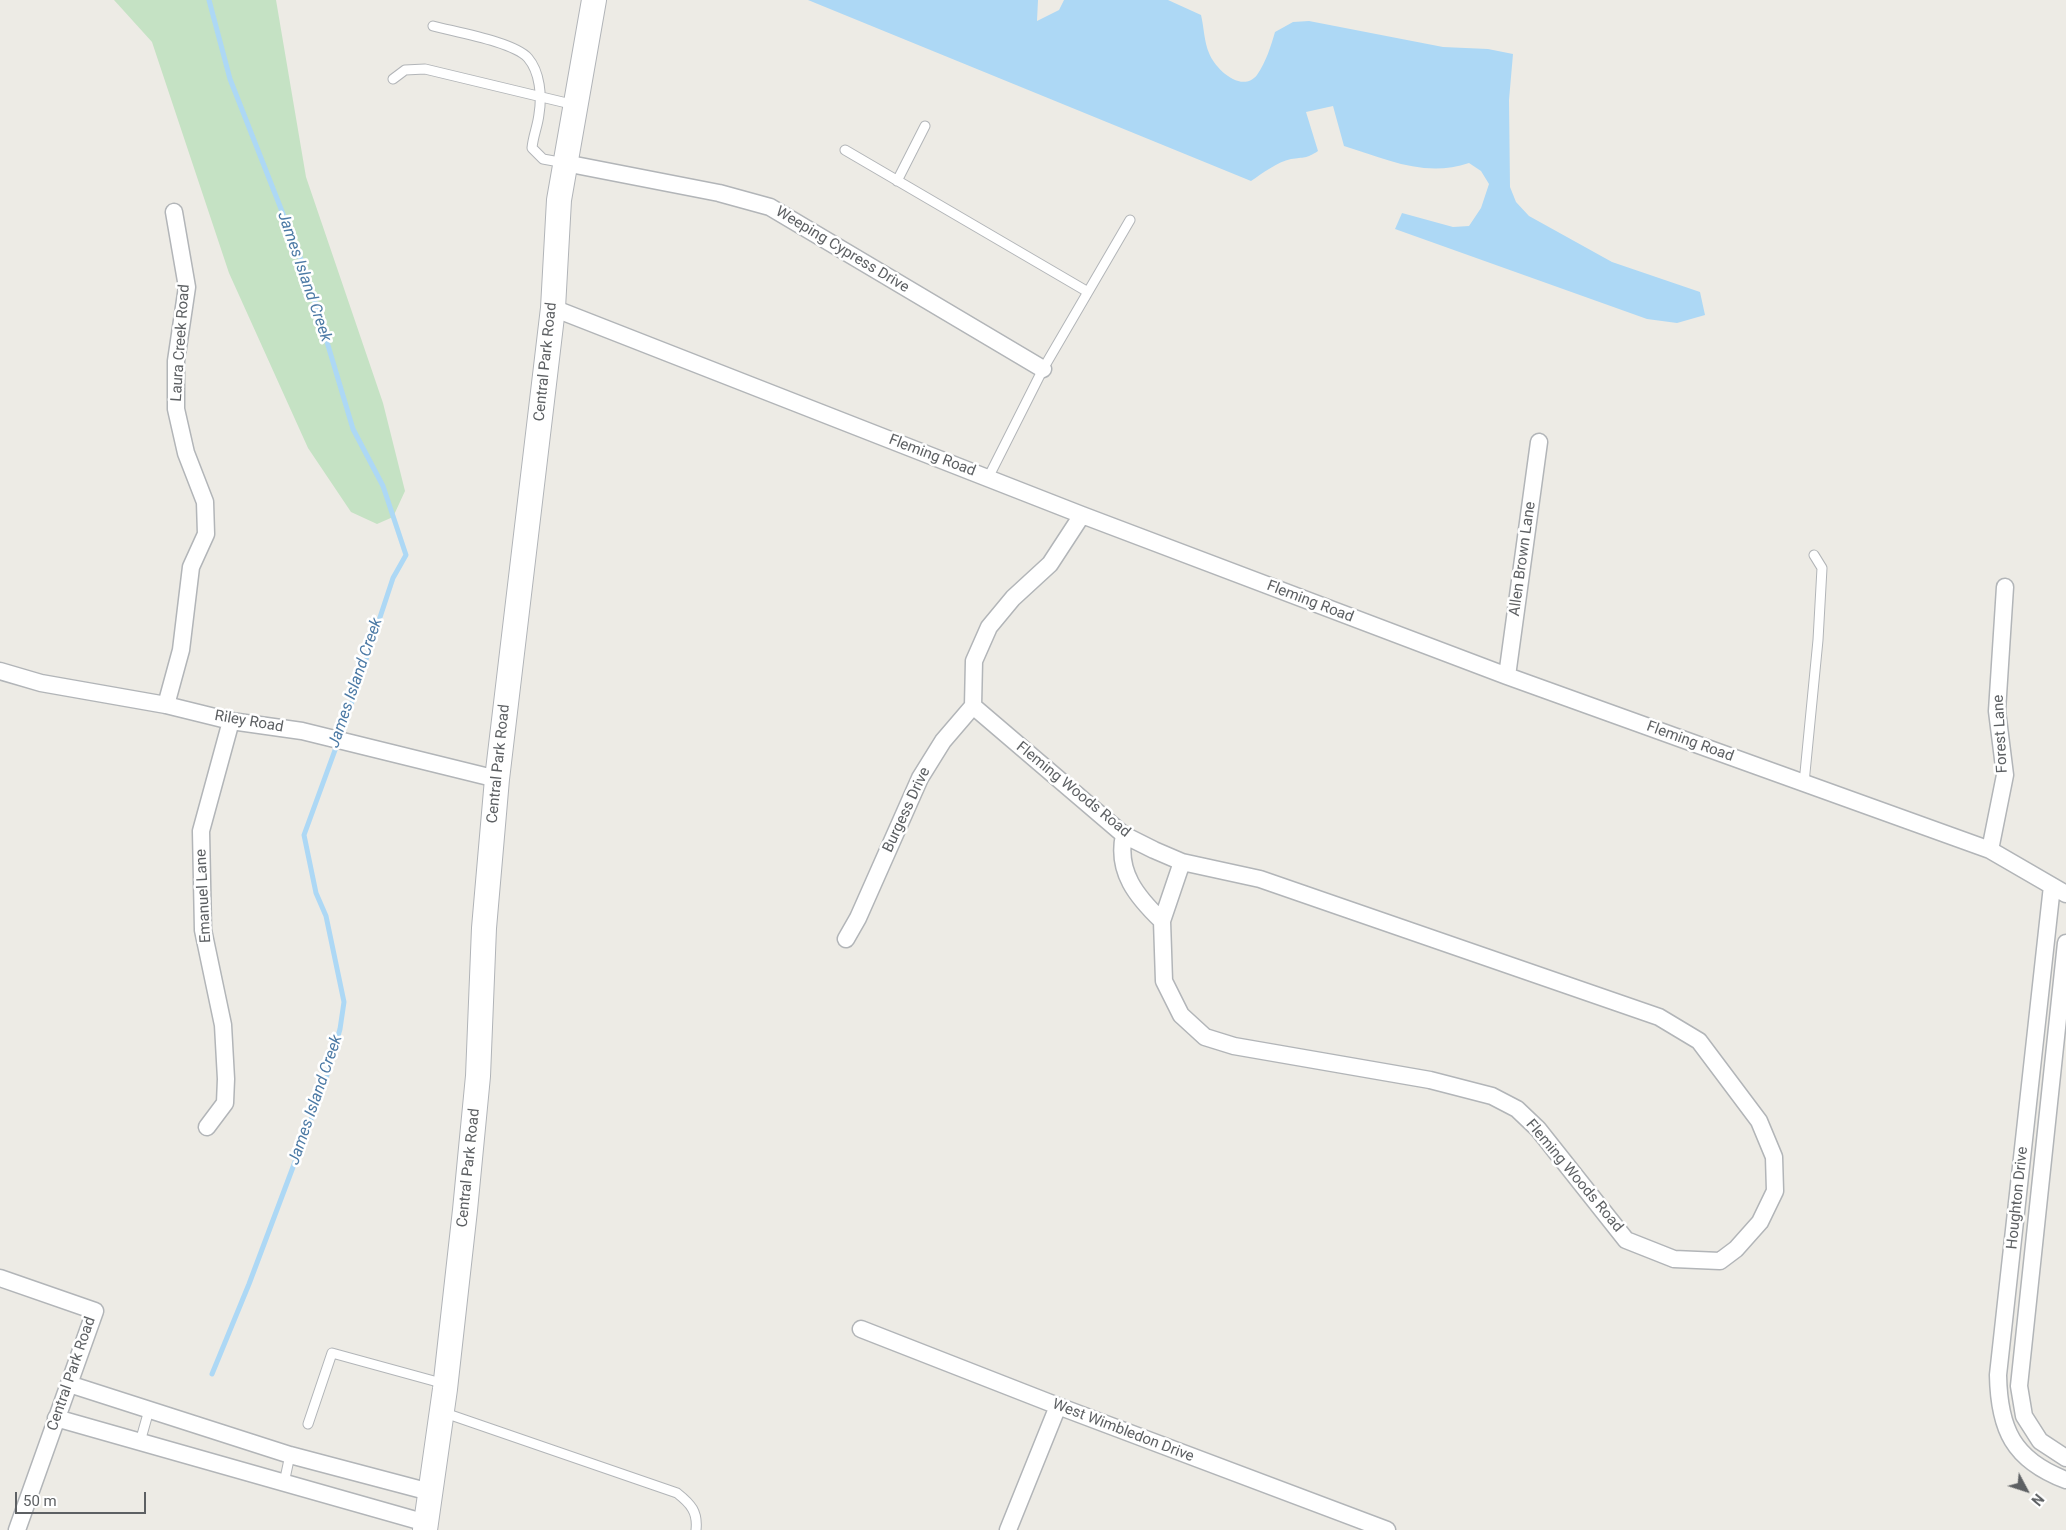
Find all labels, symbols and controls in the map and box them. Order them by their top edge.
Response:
street label: Weeping Cypress Drive [772,203,912,297]
water label: James Island Creek [273,210,335,344]
street label: Laura Creek Road [168,284,194,402]
street label: Central Park Road [531,302,561,422]
street label: Fleming Road [886,431,978,481]
street label: Allen Brown Lane [1506,500,1540,618]
street label: Fleming Road [1264,577,1356,627]
water label: James Island Creek [325,616,387,750]
street label: Forest Lane [1990,694,2012,774]
street label: Central Park Road [484,704,514,824]
street label: Riley Road [213,707,285,737]
street label: Fleming Road [1644,718,1736,766]
street label: Fleming Woods Road [1012,738,1134,842]
street label: Burgess Drive [879,765,935,855]
street label: Emanuel Lane [193,848,215,944]
water label: James Island Creek [285,1033,347,1167]
street label: Central Park Road [454,1108,484,1228]
street label: Fleming Woods Road [1522,1116,1626,1236]
street label: Houghton Drive [2004,1146,2032,1250]
street label: Central Park Road [44,1315,100,1433]
street label: West Wimbledon Drive [1050,1396,1196,1466]
north arrow [2001,1465,2051,1515]
scale bar [18,1482,149,1514]
text: N [2028,1491,2047,1509]
text: 50 m [23,1492,57,1510]

